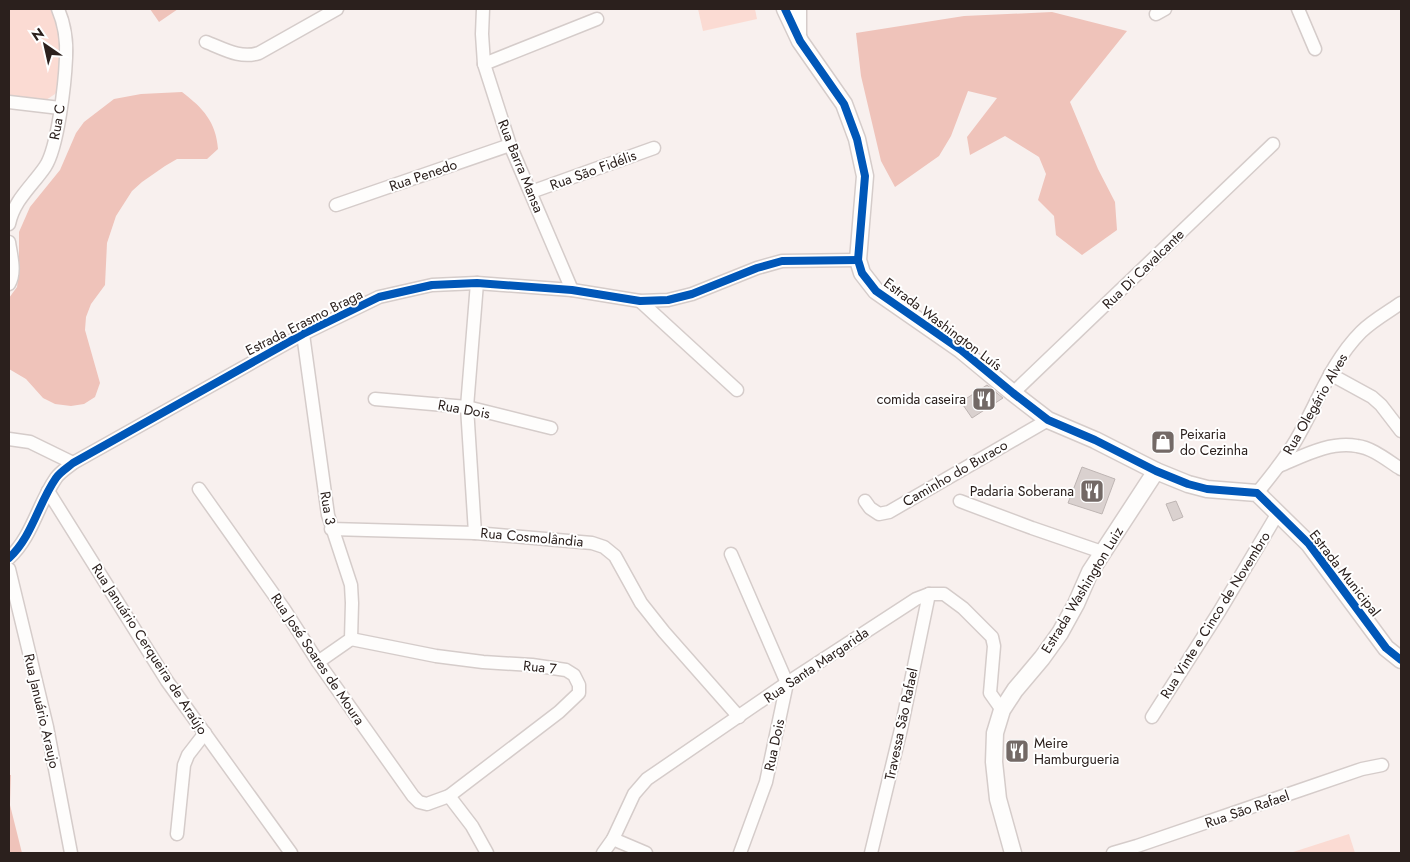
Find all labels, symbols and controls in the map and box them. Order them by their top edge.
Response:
north arrow [20,20,70,70]
text: N [28,23,48,46]
street label: Rua C [44,103,70,141]
street label: Rua Barra Mansa [493,116,549,216]
street label: Rua São Fidélis [547,145,639,195]
street label: Rua Penedo [386,154,460,196]
street label: Rua Di Cavalcante [1097,225,1189,313]
street label: Estrada Washington Luís [880,273,1007,375]
street label: Estrada Erasmo Braga [242,284,366,360]
street label: Rua Olegário Alves [1278,349,1352,458]
restaurant icon: comida caseira [971,386,997,412]
place label: comida caseira [877,389,966,409]
street label: Rua Dois [436,395,492,423]
place label: Peixaria do Cezinha [1180,424,1248,460]
shop icon: Peixaria do Cezinha [1150,429,1176,455]
street label: Caminho do Buraco [899,435,1012,511]
restaurant icon: Padaria Soberana [1079,478,1105,504]
place label: Padaria Soberana [970,481,1074,501]
street label: Rua 3 [315,490,341,527]
street label: Rua Cosmolândia [480,523,584,551]
street label: Estrada Washington Luiz [1036,523,1128,657]
street label: Estrada Municipal [1305,525,1385,621]
street label: Rua Vinte e Cinco de Novembro [1155,527,1275,702]
street label: Rua Januário Cerqueira de Araújo [87,560,213,739]
street label: Rua José Soares de Moura [266,589,370,729]
street label: Rua Santa Margarida [760,622,872,708]
street label: Rua Januário Araujo [19,652,65,771]
street label: Rua 7 [522,655,558,679]
street label: Travessa São Rafael [879,666,923,782]
street label: Rua Dois [759,717,789,773]
place label: Meire Hamburgueria [1034,733,1119,769]
restaurant icon: Meire Hamburgueria [1004,738,1030,764]
street label: Rua São Rafael [1202,785,1292,833]

